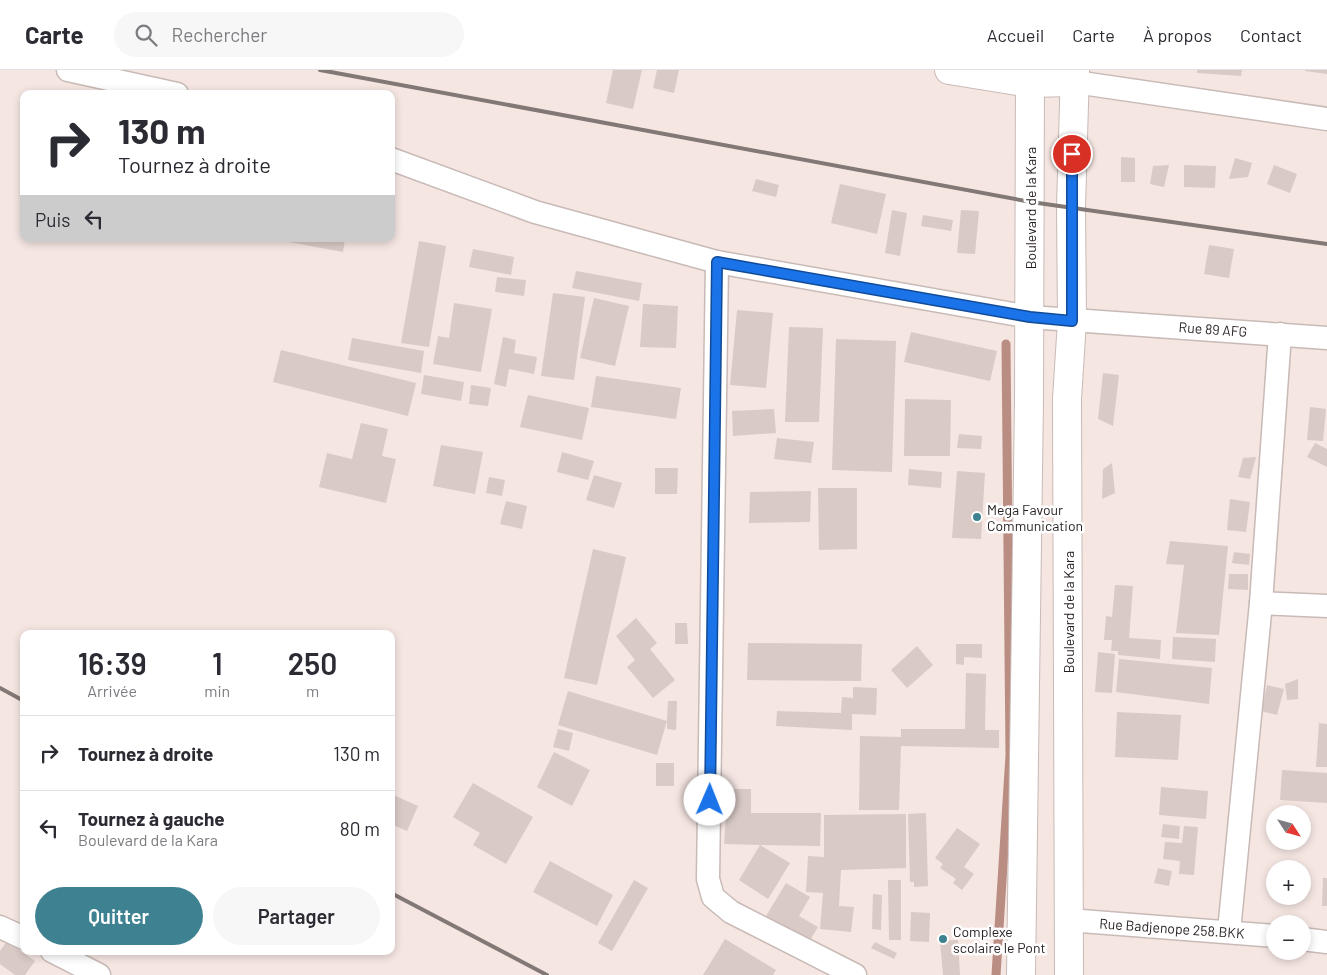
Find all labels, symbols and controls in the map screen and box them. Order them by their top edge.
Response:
search box [114,12,464,57]
text: Carte [25,20,84,49]
icon: search [132,21,160,49]
text: Rechercher [172,23,267,46]
text: Accueil [987,24,1044,46]
text: Carte [1072,24,1115,46]
text: À propos [1143,24,1212,46]
text: Contact [1240,24,1302,46]
text: 130 m [118,109,205,151]
icon: right [35,110,100,175]
pin [1051,133,1093,175]
icon: arrive [1058,140,1086,168]
street label: Boulevard de la Kara [1022,147,1039,269]
text: Tournez à droite [118,151,271,177]
icon: left [80,205,108,233]
text: Puis [35,208,70,231]
street label: Rue 89 AFG [1178,318,1248,340]
place label: Mega Favour Communication [987,501,1083,534]
marker: Mega Favour Communication [971,511,983,523]
street label: Boulevard de la Kara [1060,551,1077,673]
text: 16:39 [78,645,147,681]
text: 1 [212,645,222,681]
text: 250 [288,645,337,681]
text: Arrivée [87,681,137,700]
text: min [204,681,230,700]
text: m [306,681,319,700]
icon: right [35,739,63,767]
text: Tournez à droite [78,742,214,765]
text: 130 m [333,742,380,765]
position arrow [683,773,735,825]
north arrow [1266,805,1311,850]
map controls [1266,805,1311,960]
text: Tournez à gauche [78,807,225,830]
icon: left [35,814,63,842]
text: 80 m [340,817,380,840]
text: Boulevard de la Kara [78,830,218,849]
button: + [1266,860,1311,905]
button: Quitter [35,887,203,945]
button: Partager [213,887,380,945]
street label: Rue Badjenope 258.BKK [1099,914,1246,942]
button: − [1266,915,1311,960]
place label: Complexe scolaire le Pont [953,923,1046,956]
marker: Complexe scolaire le Pont [937,933,949,945]

